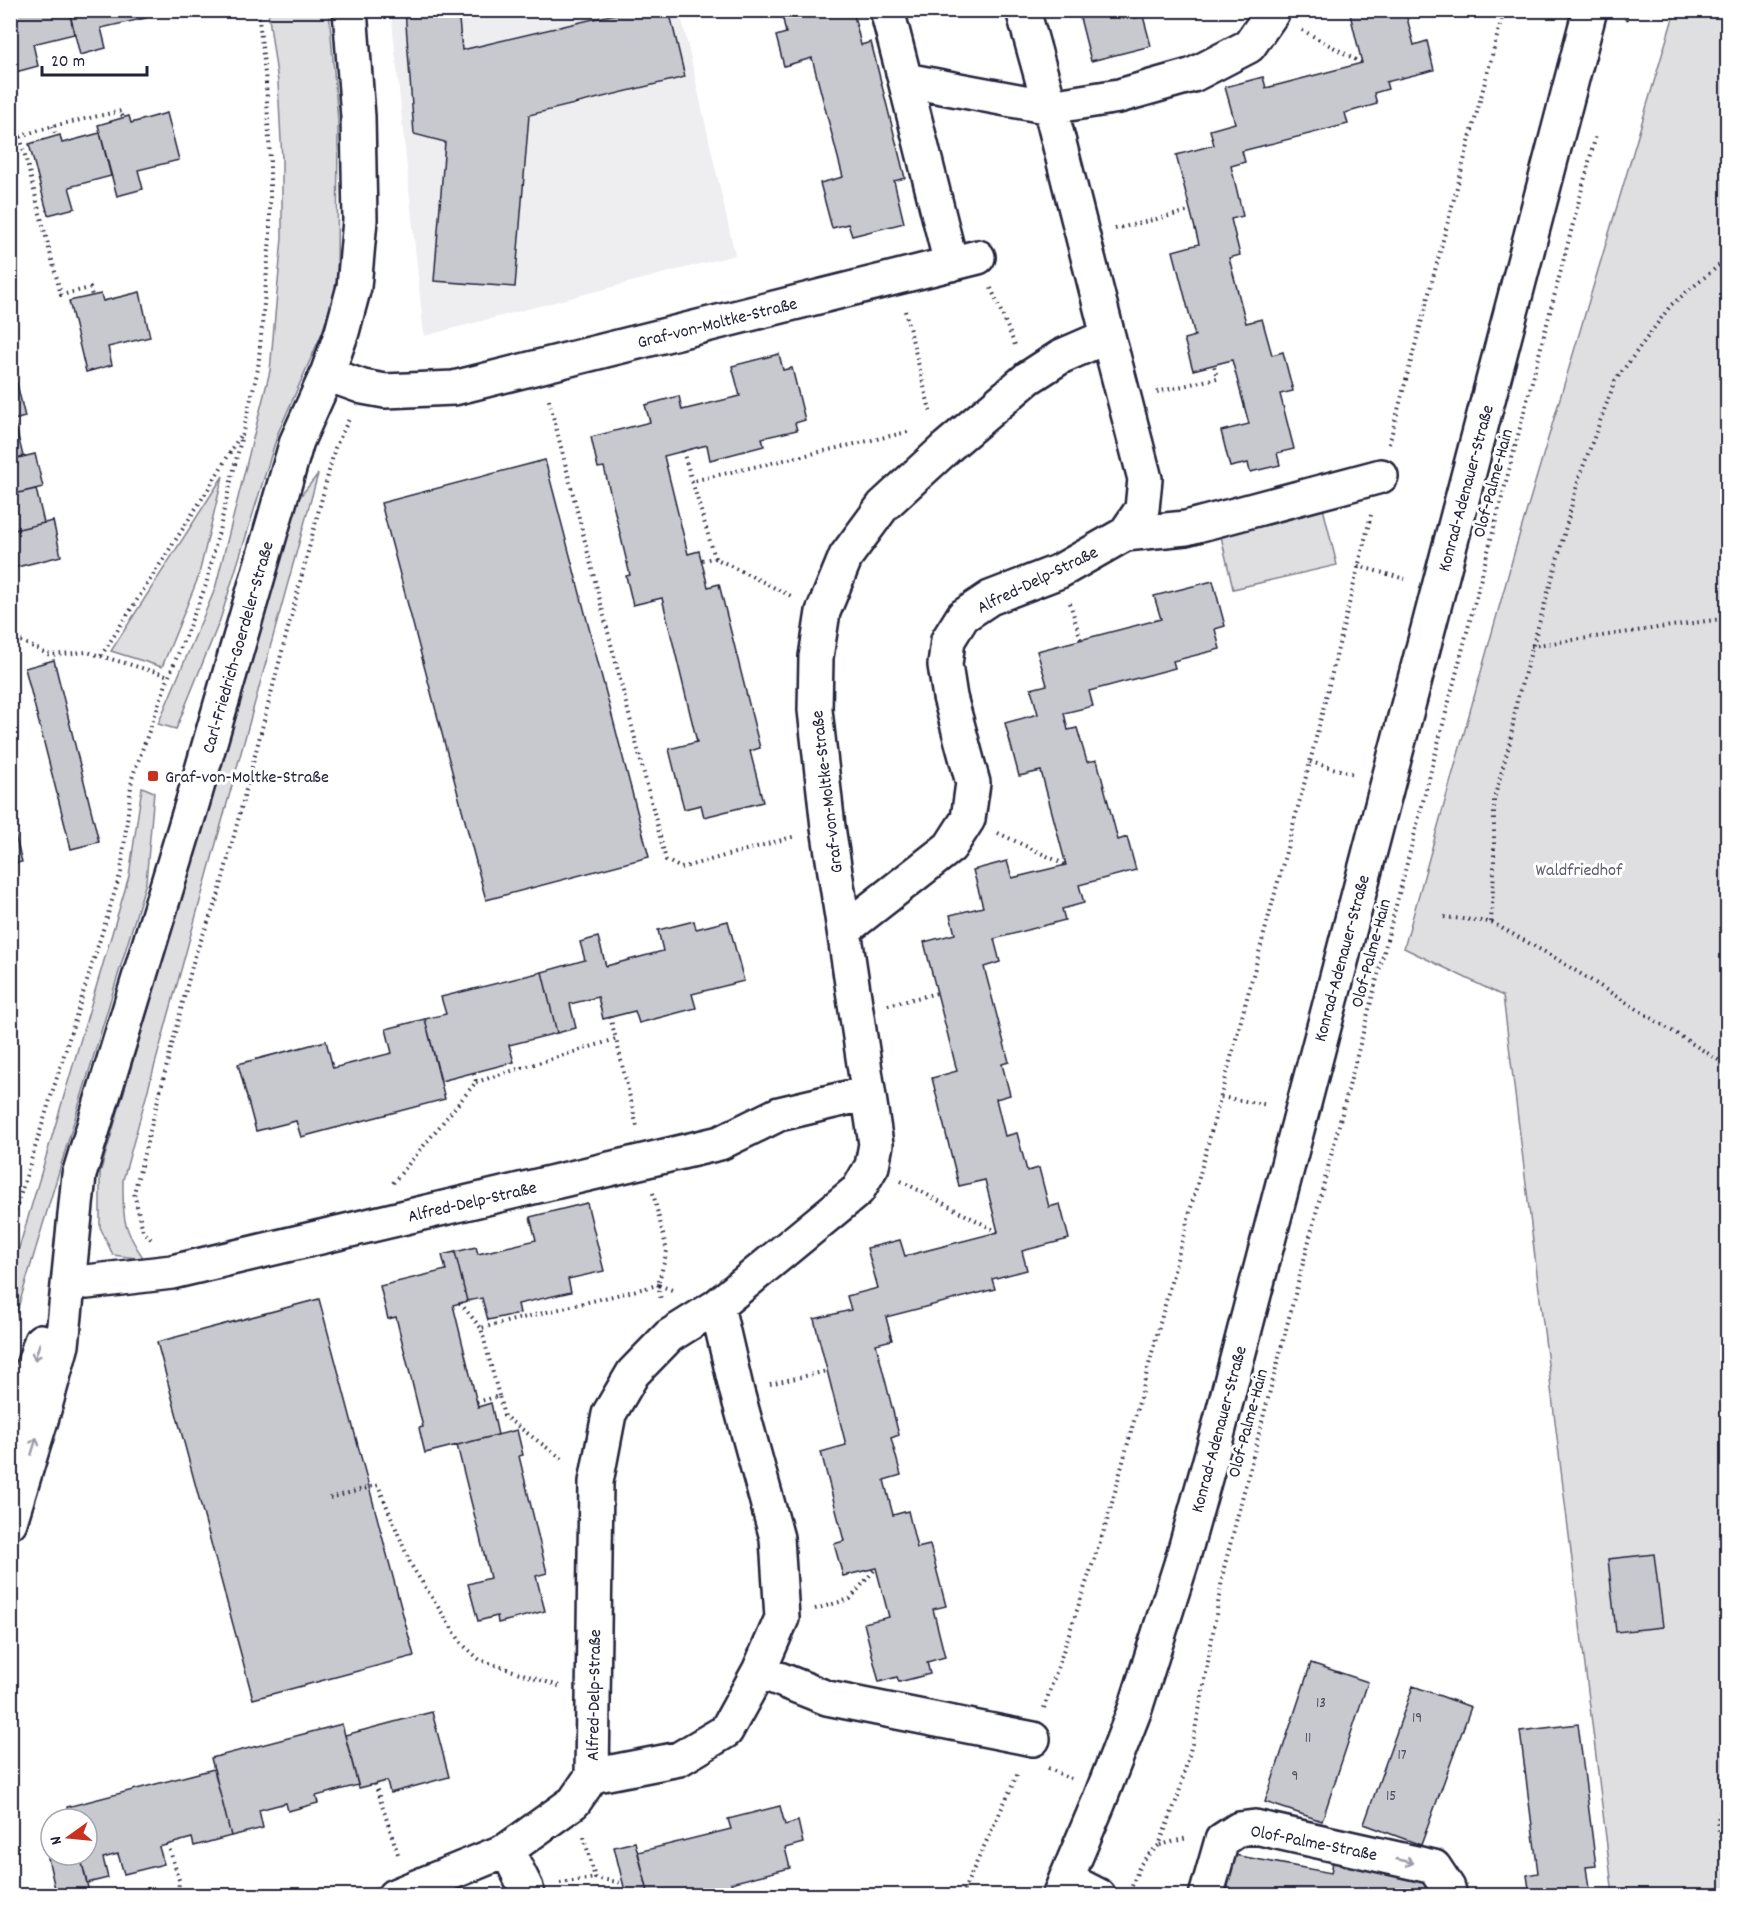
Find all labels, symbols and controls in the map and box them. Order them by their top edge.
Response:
scale bar [42,39,147,77]
text: 20 m [51,50,85,75]
street label: Graf-von-Moltke-Straße [635,292,800,356]
street label: Konrad-Adenauer-Straße [1433,402,1502,575]
street label: Olof-Palme-Hain [1468,426,1521,541]
street label: Carl-Friedrich-Goerdeler-Straße [197,539,282,757]
street label: Alfred-Delp-Straße [973,541,1103,621]
street label: Graf-von-Moltke-Straße [806,709,851,875]
place label: Graf-von-Moltke-Straße [165,766,329,791]
marker: Graf-von-Moltke-Straße [146,769,160,783]
park label: Waldfriedhof [1536,859,1623,884]
street label: Konrad-Adenauer-Straße [1309,872,1378,1045]
street label: Olof-Palme-Hain [1346,896,1399,1011]
street label: Alfred-Delp-Straße [406,1176,540,1230]
one-way arrow [31,1342,42,1361]
street label: Konrad-Adenauer-Straße [1186,1343,1255,1516]
street label: Olof-Palme-Hain [1223,1366,1276,1481]
one-way arrow [29,1437,40,1456]
street label: Alfred-Delp-Straße [582,1629,609,1761]
house number: 13 [1316,1693,1326,1715]
house number: 19 [1412,1708,1422,1730]
house number: 11 [1305,1728,1311,1750]
house number: 17 [1397,1745,1407,1767]
house number: 9 [1292,1766,1298,1788]
house number: 15 [1386,1786,1396,1808]
north arrow [39,1807,99,1867]
street label: Olof-Palme-Straße [1248,1820,1379,1869]
text: N [45,1833,69,1847]
one-way arrow [1395,1855,1414,1867]

